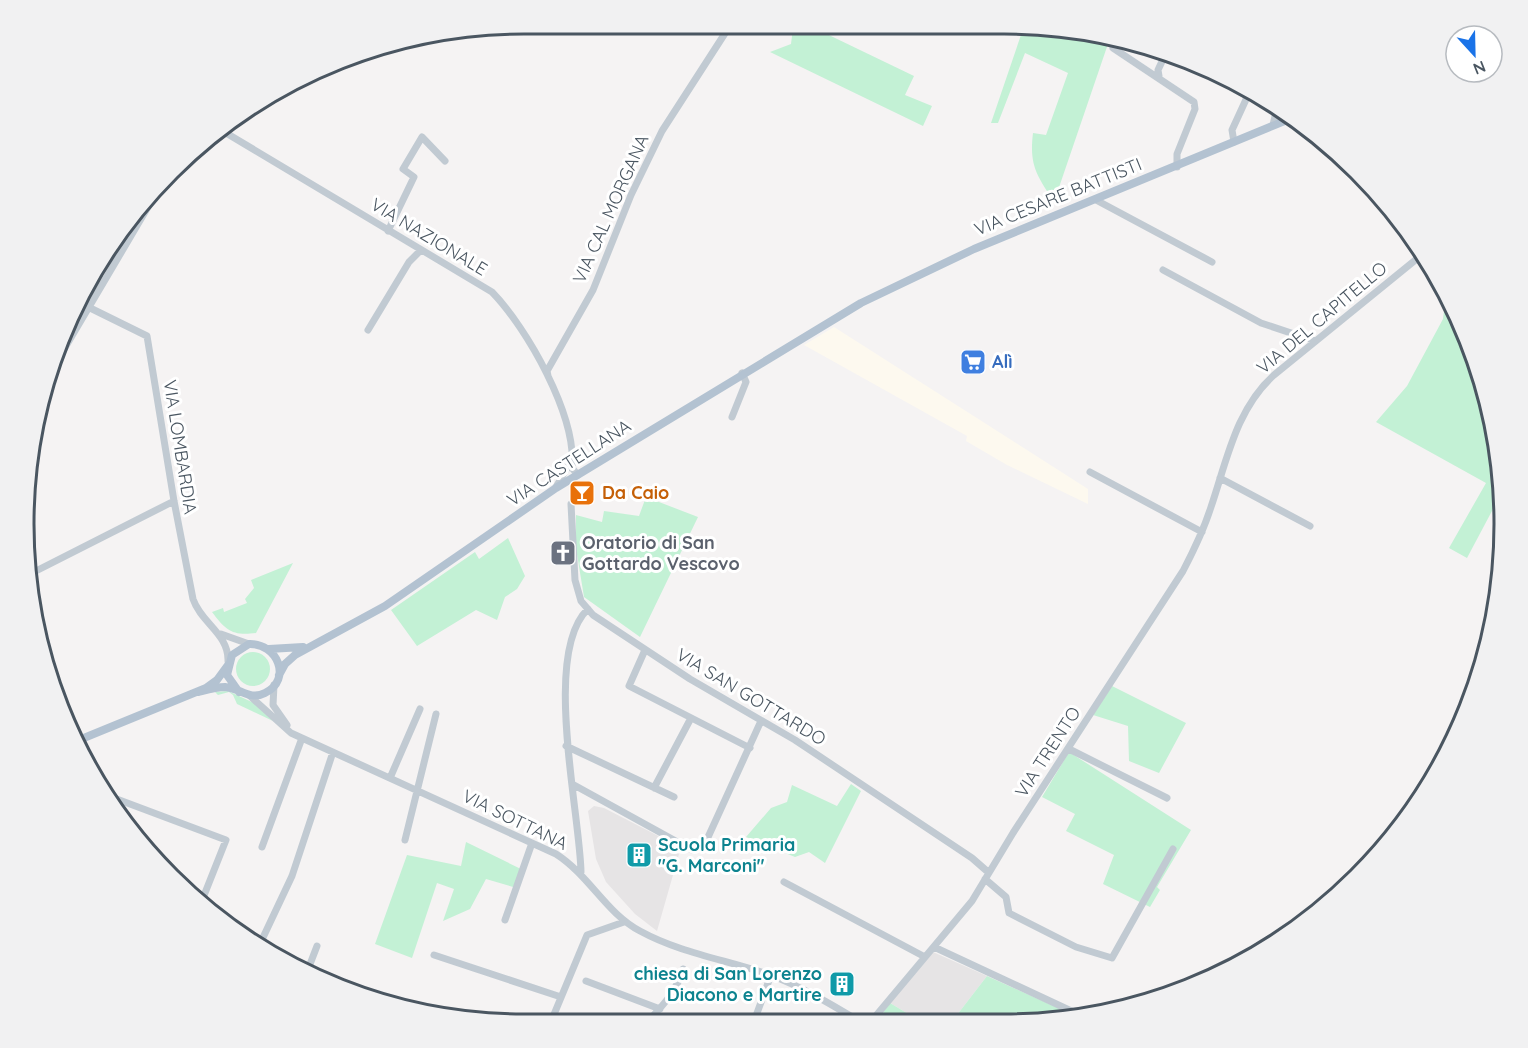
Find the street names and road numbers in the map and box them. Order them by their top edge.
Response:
street label: VIA CAL MORGANA [567,131,654,287]
street label: VIA CESARE BATTISTI [971,152,1145,241]
street label: VIA NAZIONALE [367,193,492,280]
street label: VIA DEL CAPITELLO [1252,256,1392,379]
street label: VIA LOMBARDIA [159,378,203,516]
street label: VIA CASTELLANA [502,414,635,511]
street label: VIA SAN GOTTARDO [672,643,830,750]
street label: VIA TRENTO [1010,702,1085,801]
street label: VIA SOTTANA [459,784,572,855]

